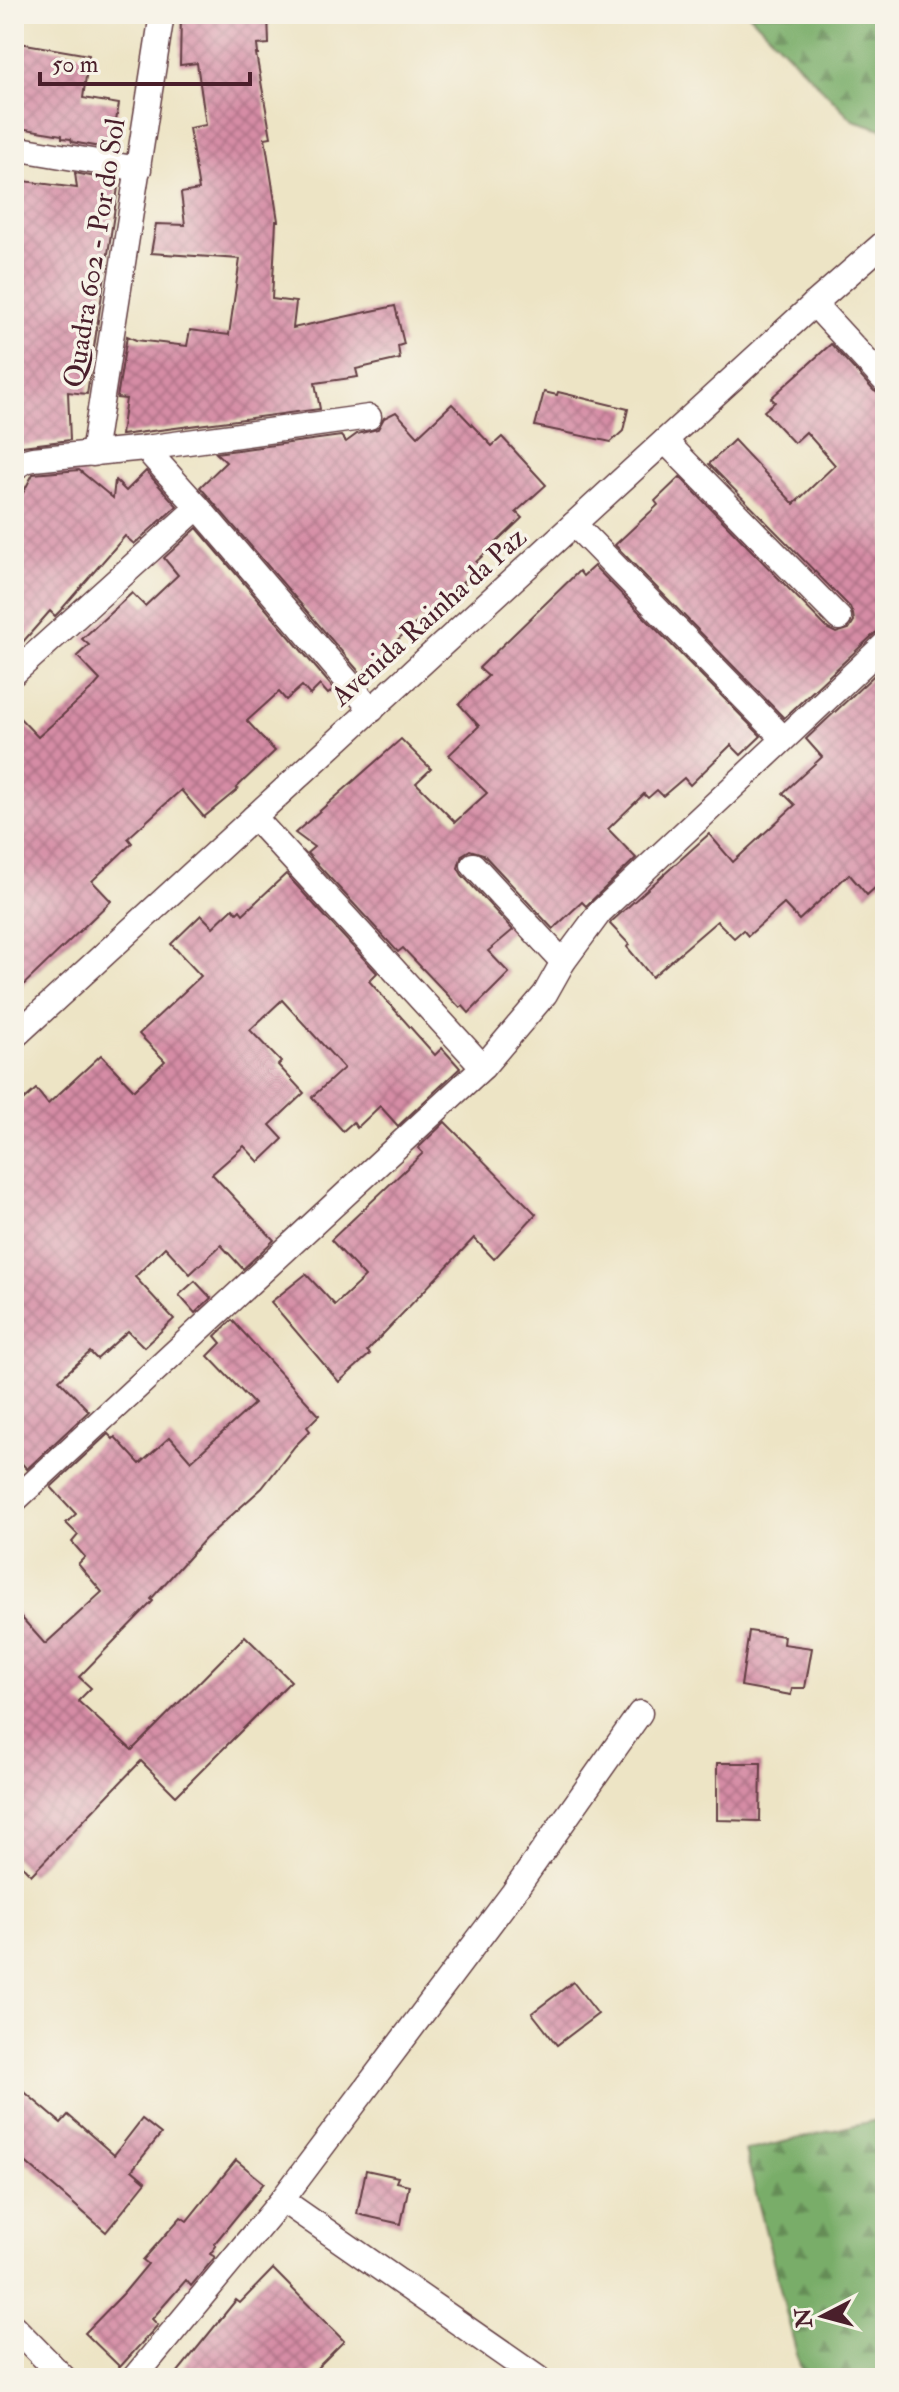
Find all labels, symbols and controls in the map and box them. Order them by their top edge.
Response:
scale bar [40,36,250,86]
text: 50 m [52,49,99,80]
street label: Quadra 602 - Por do Sol [56,116,134,390]
street label: Avenida Rainha da Paz [323,520,534,715]
north arrow [783,2276,863,2356]
text: N [789,2306,819,2330]

